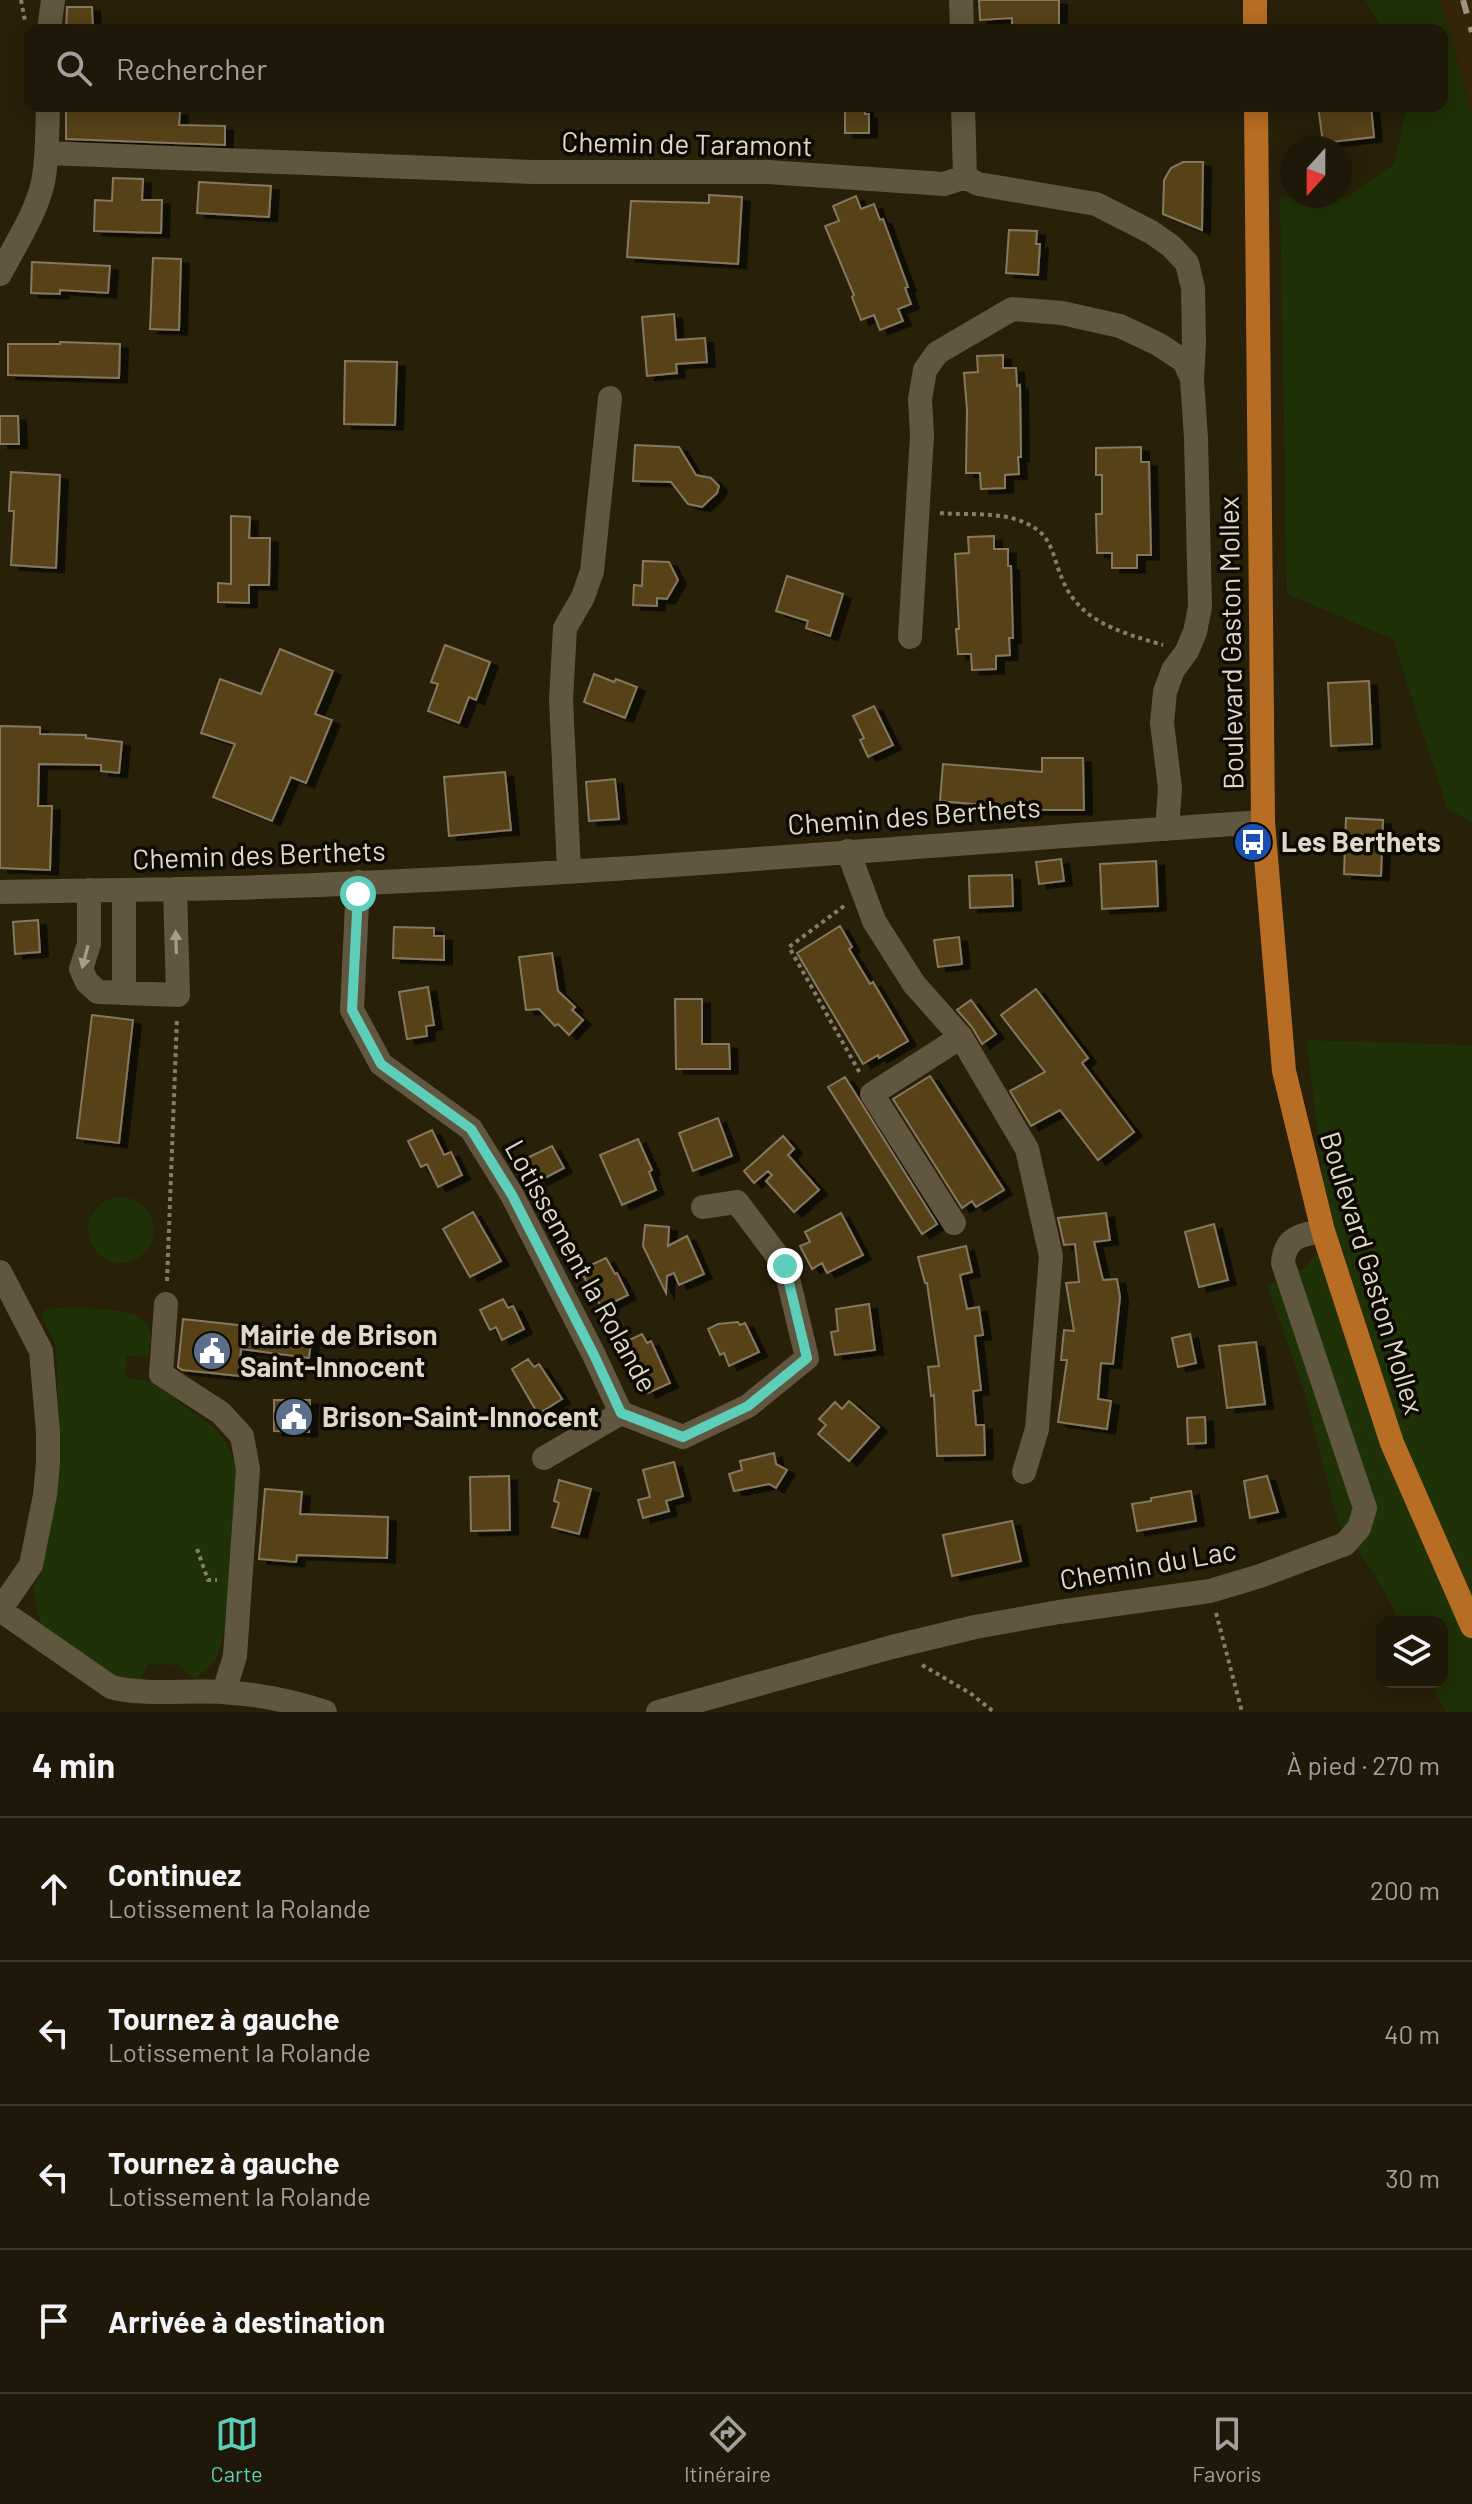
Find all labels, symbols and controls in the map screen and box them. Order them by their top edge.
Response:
search box [24,24,1448,112]
icon: search [52,46,96,90]
text: Rechercher [116,50,267,86]
street label: Chemin de Taramont [561,124,813,162]
north arrow [1280,136,1352,208]
street label: Boulevard Gaston Mollex [1210,496,1250,790]
street label: Chemin des Berthets [786,789,1041,841]
bus stop icon: Les Berthets [1232,821,1274,863]
place label: Les Berthets [1281,824,1441,858]
street label: Chemin des Berthets [132,833,386,875]
route start [340,876,376,912]
one-way arrow [170,929,183,954]
one-way arrow [79,945,91,970]
street label: Boulevard Gaston Mollex [1314,1127,1432,1418]
street label: Lotissement la Rolande [498,1133,665,1398]
route end [767,1248,803,1284]
place label: Mairie de Brison Saint-Innocent [240,1317,438,1383]
public building icon: Mairie de Brison Saint-Innocent [191,1330,233,1372]
public building icon: Brison-Saint-Innocent [273,1396,315,1438]
place label: Brison-Saint-Innocent [322,1399,599,1433]
street label: Chemin du Lac [1057,1532,1239,1596]
map controls [1376,1616,1448,1688]
button: layers [1376,1616,1448,1688]
text: 4 min [32,1744,115,1785]
text: À pied · 270 m [1286,1749,1440,1780]
text: Continuez [108,1856,241,1892]
icon: ahead [32,1867,76,1911]
text: 200 m [1370,1874,1440,1905]
text: Lotissement la Rolande [108,1892,371,1923]
text: Tournez à gauche [108,2000,340,2036]
icon: left [32,2011,76,2055]
text: 40 m [1384,2018,1440,2049]
text: Lotissement la Rolande [108,2036,371,2067]
text: Tournez à gauche [108,2144,340,2180]
icon: left [32,2155,76,2199]
text: 30 m [1385,2162,1440,2193]
text: Lotissement la Rolande [108,2180,371,2211]
icon: arrive [32,2299,76,2343]
text: Arrivée à destination [108,2303,385,2339]
tab: Carte [211,2412,263,2486]
tab: Itinéraire [684,2412,771,2486]
tab: Favoris [1192,2412,1261,2486]

